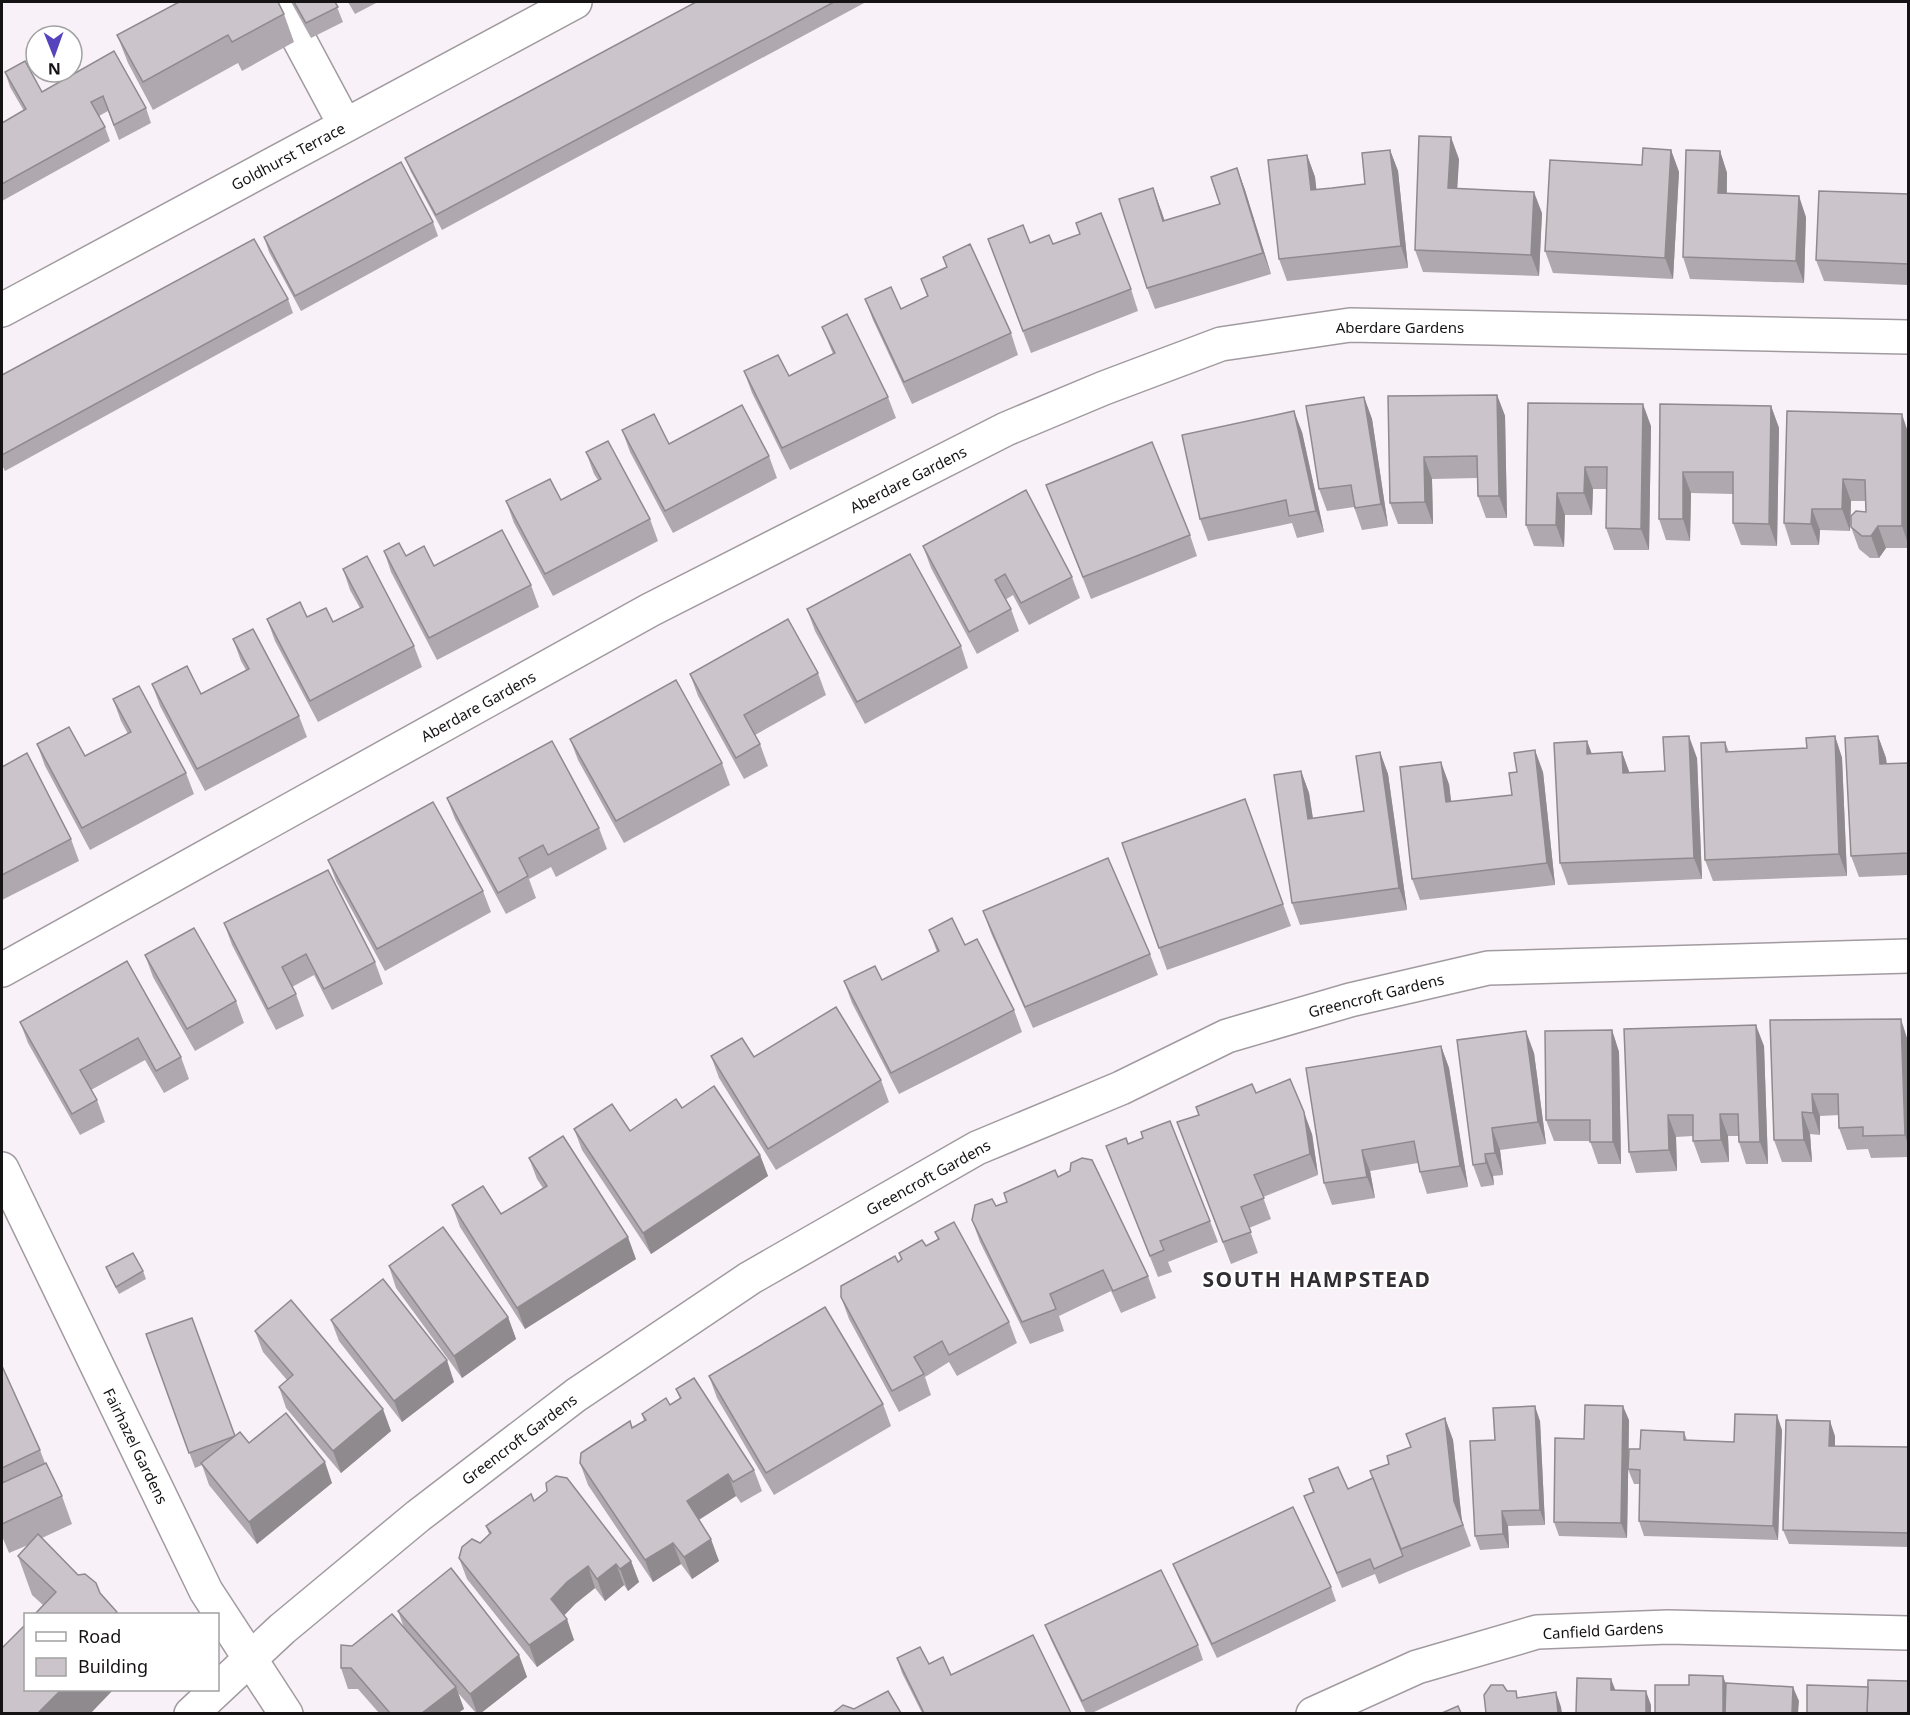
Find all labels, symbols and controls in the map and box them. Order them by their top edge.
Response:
north arrow [24,24,84,84]
text: N [48,58,61,80]
street label: Goldhurst Terrace [228,118,348,194]
street label: Aberdare Gardens [1336,317,1464,337]
street label: Aberdare Gardens [846,441,970,517]
street label: Aberdare Gardens [417,666,539,746]
street label: Greencroft Gardens [1306,968,1446,1022]
street label: Greencroft Gardens [862,1135,994,1219]
district label: SOUTH HAMPSTEAD [1203,1265,1432,1293]
street label: Fairhazel Gardens [99,1385,173,1507]
street label: Greencroft Gardens [457,1389,581,1489]
legend [24,1613,219,1691]
street label: Canfield Gardens [1542,1617,1664,1643]
text: Road [78,1624,121,1648]
text: Building [78,1654,148,1678]

